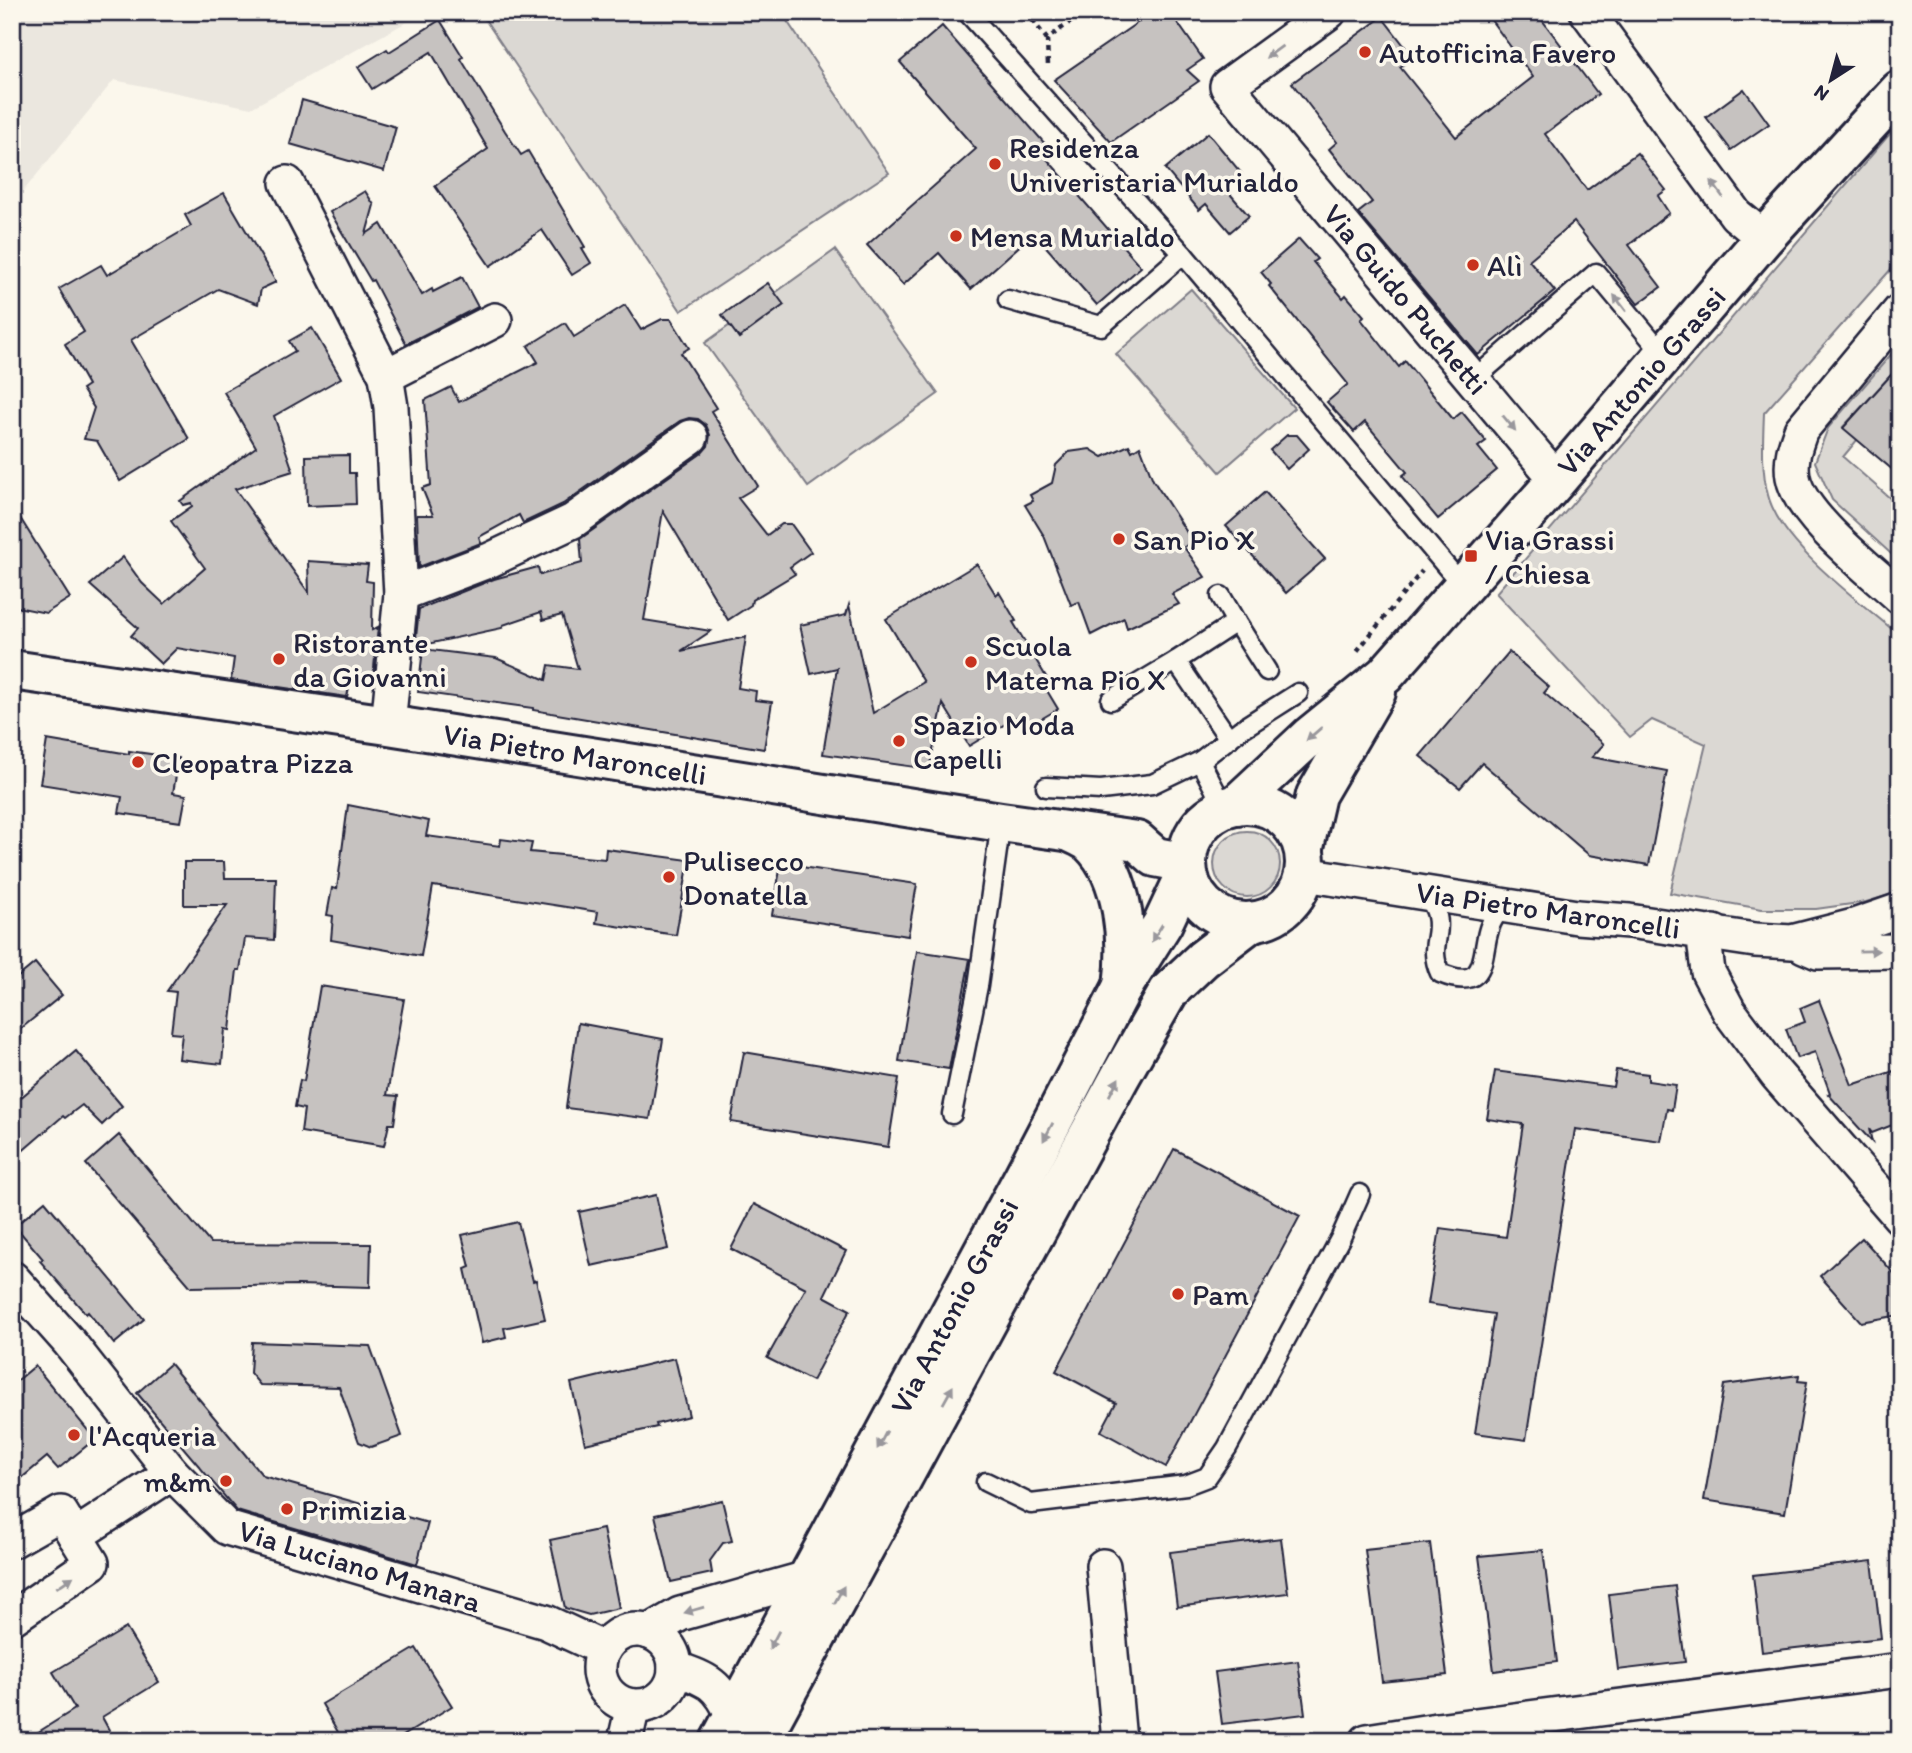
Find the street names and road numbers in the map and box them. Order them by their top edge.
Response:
street label: Via Guido Puchetti [1315,196,1497,402]
street label: Via Antonio Grassi [1549,279,1733,483]
street label: Via Pietro Maroncelli [441,715,709,793]
street label: Via Pietro Maroncelli [1414,873,1682,947]
street label: Via Antonio Grassi [882,1192,1026,1420]
street label: Via Luciano Manara [234,1512,486,1621]

